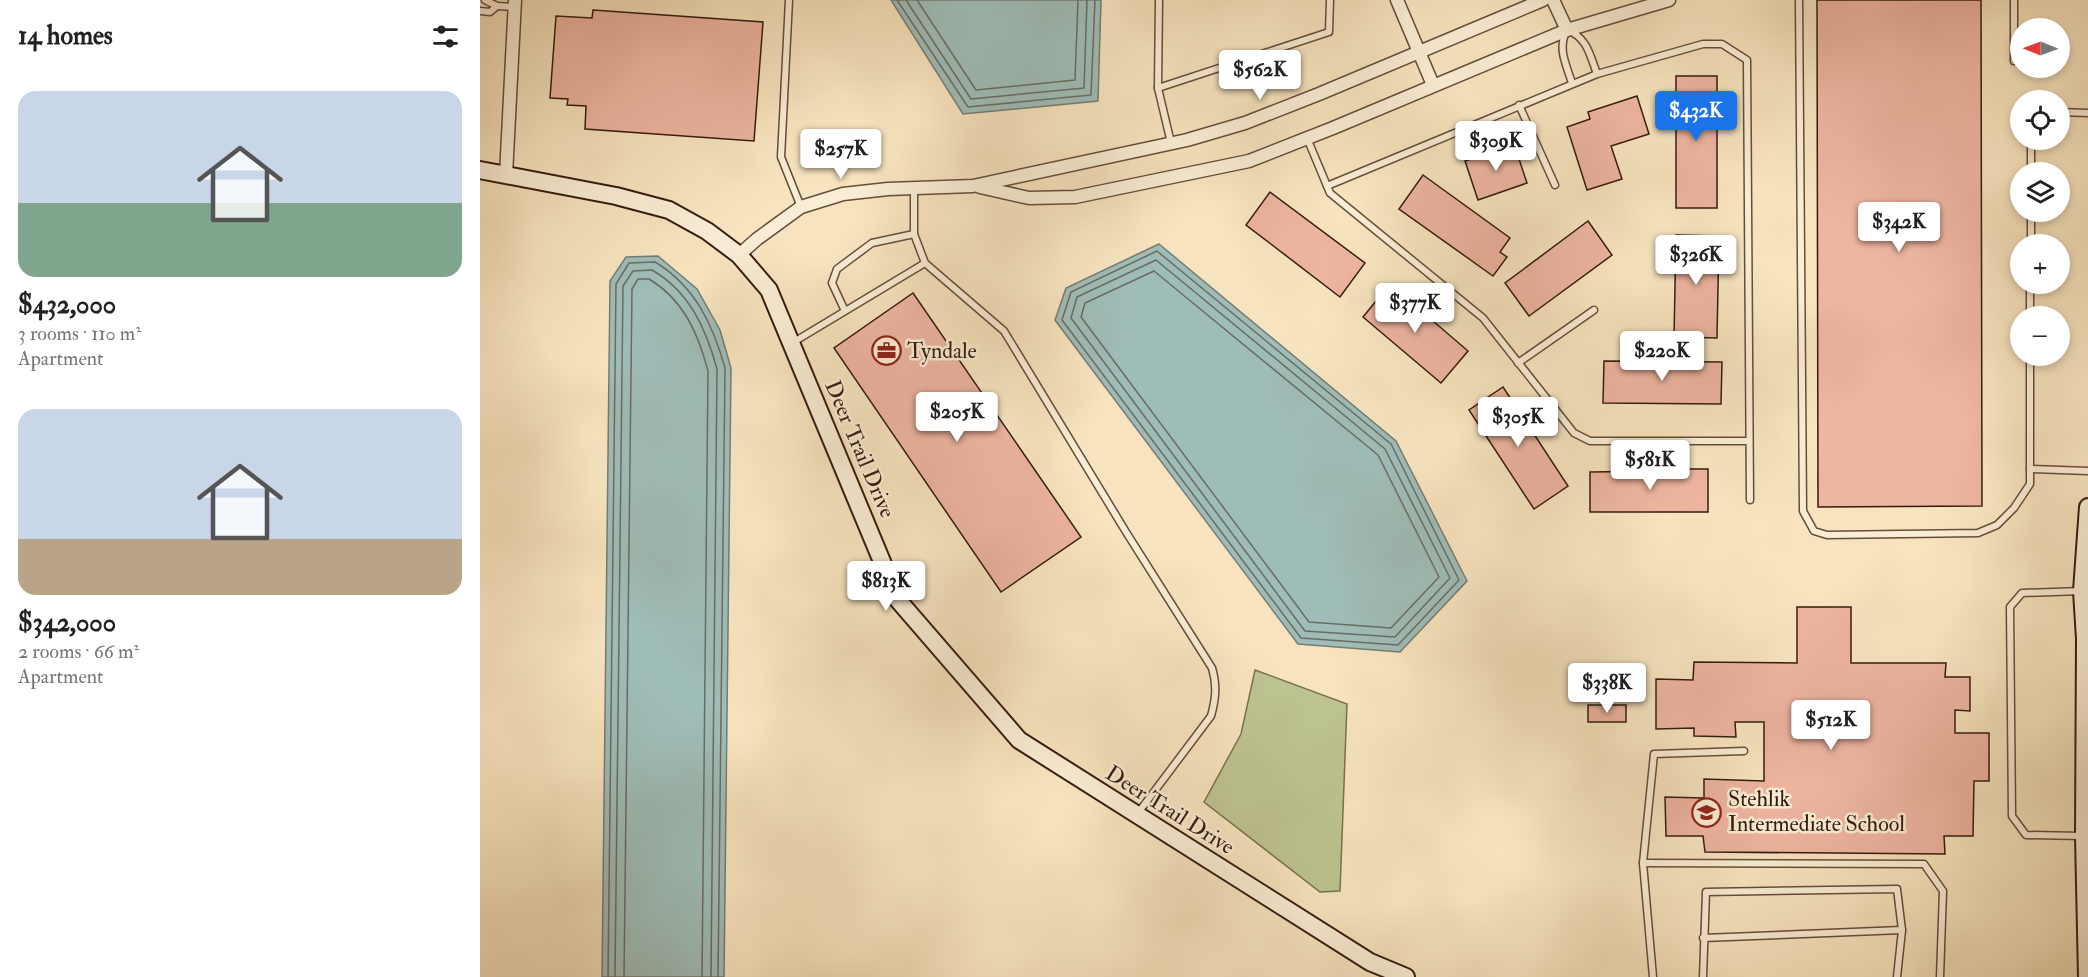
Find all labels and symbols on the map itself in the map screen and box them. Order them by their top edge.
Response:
north arrow [2010,18,2070,78]
pin: $562K [1218,50,1302,101]
pin: $432K [1654,91,1738,142]
pin: $309K [1454,121,1538,172]
pin: $257K [799,129,883,180]
pin: $342K [1857,202,1941,253]
pin: $326K [1654,235,1738,286]
pin: $377K [1373,283,1457,334]
pin: $220K [1620,331,1704,382]
office icon: Tyndale [870,335,902,367]
place label: Tyndale [907,337,977,365]
street label: Deer Trail Drive [818,376,902,522]
pin: $205K [915,392,999,443]
pin: $305K [1476,397,1560,448]
pin: $581K [1608,440,1692,491]
pin: $813K [844,561,928,612]
pin: $338K [1565,663,1649,714]
pin: $512K [1789,700,1873,751]
street label: Deer Trail Drive [1100,759,1240,861]
place label: Stehlik Intermediate School [1728,785,1905,838]
school or university icon: Stehlik Intermediate School [1691,796,1723,828]

